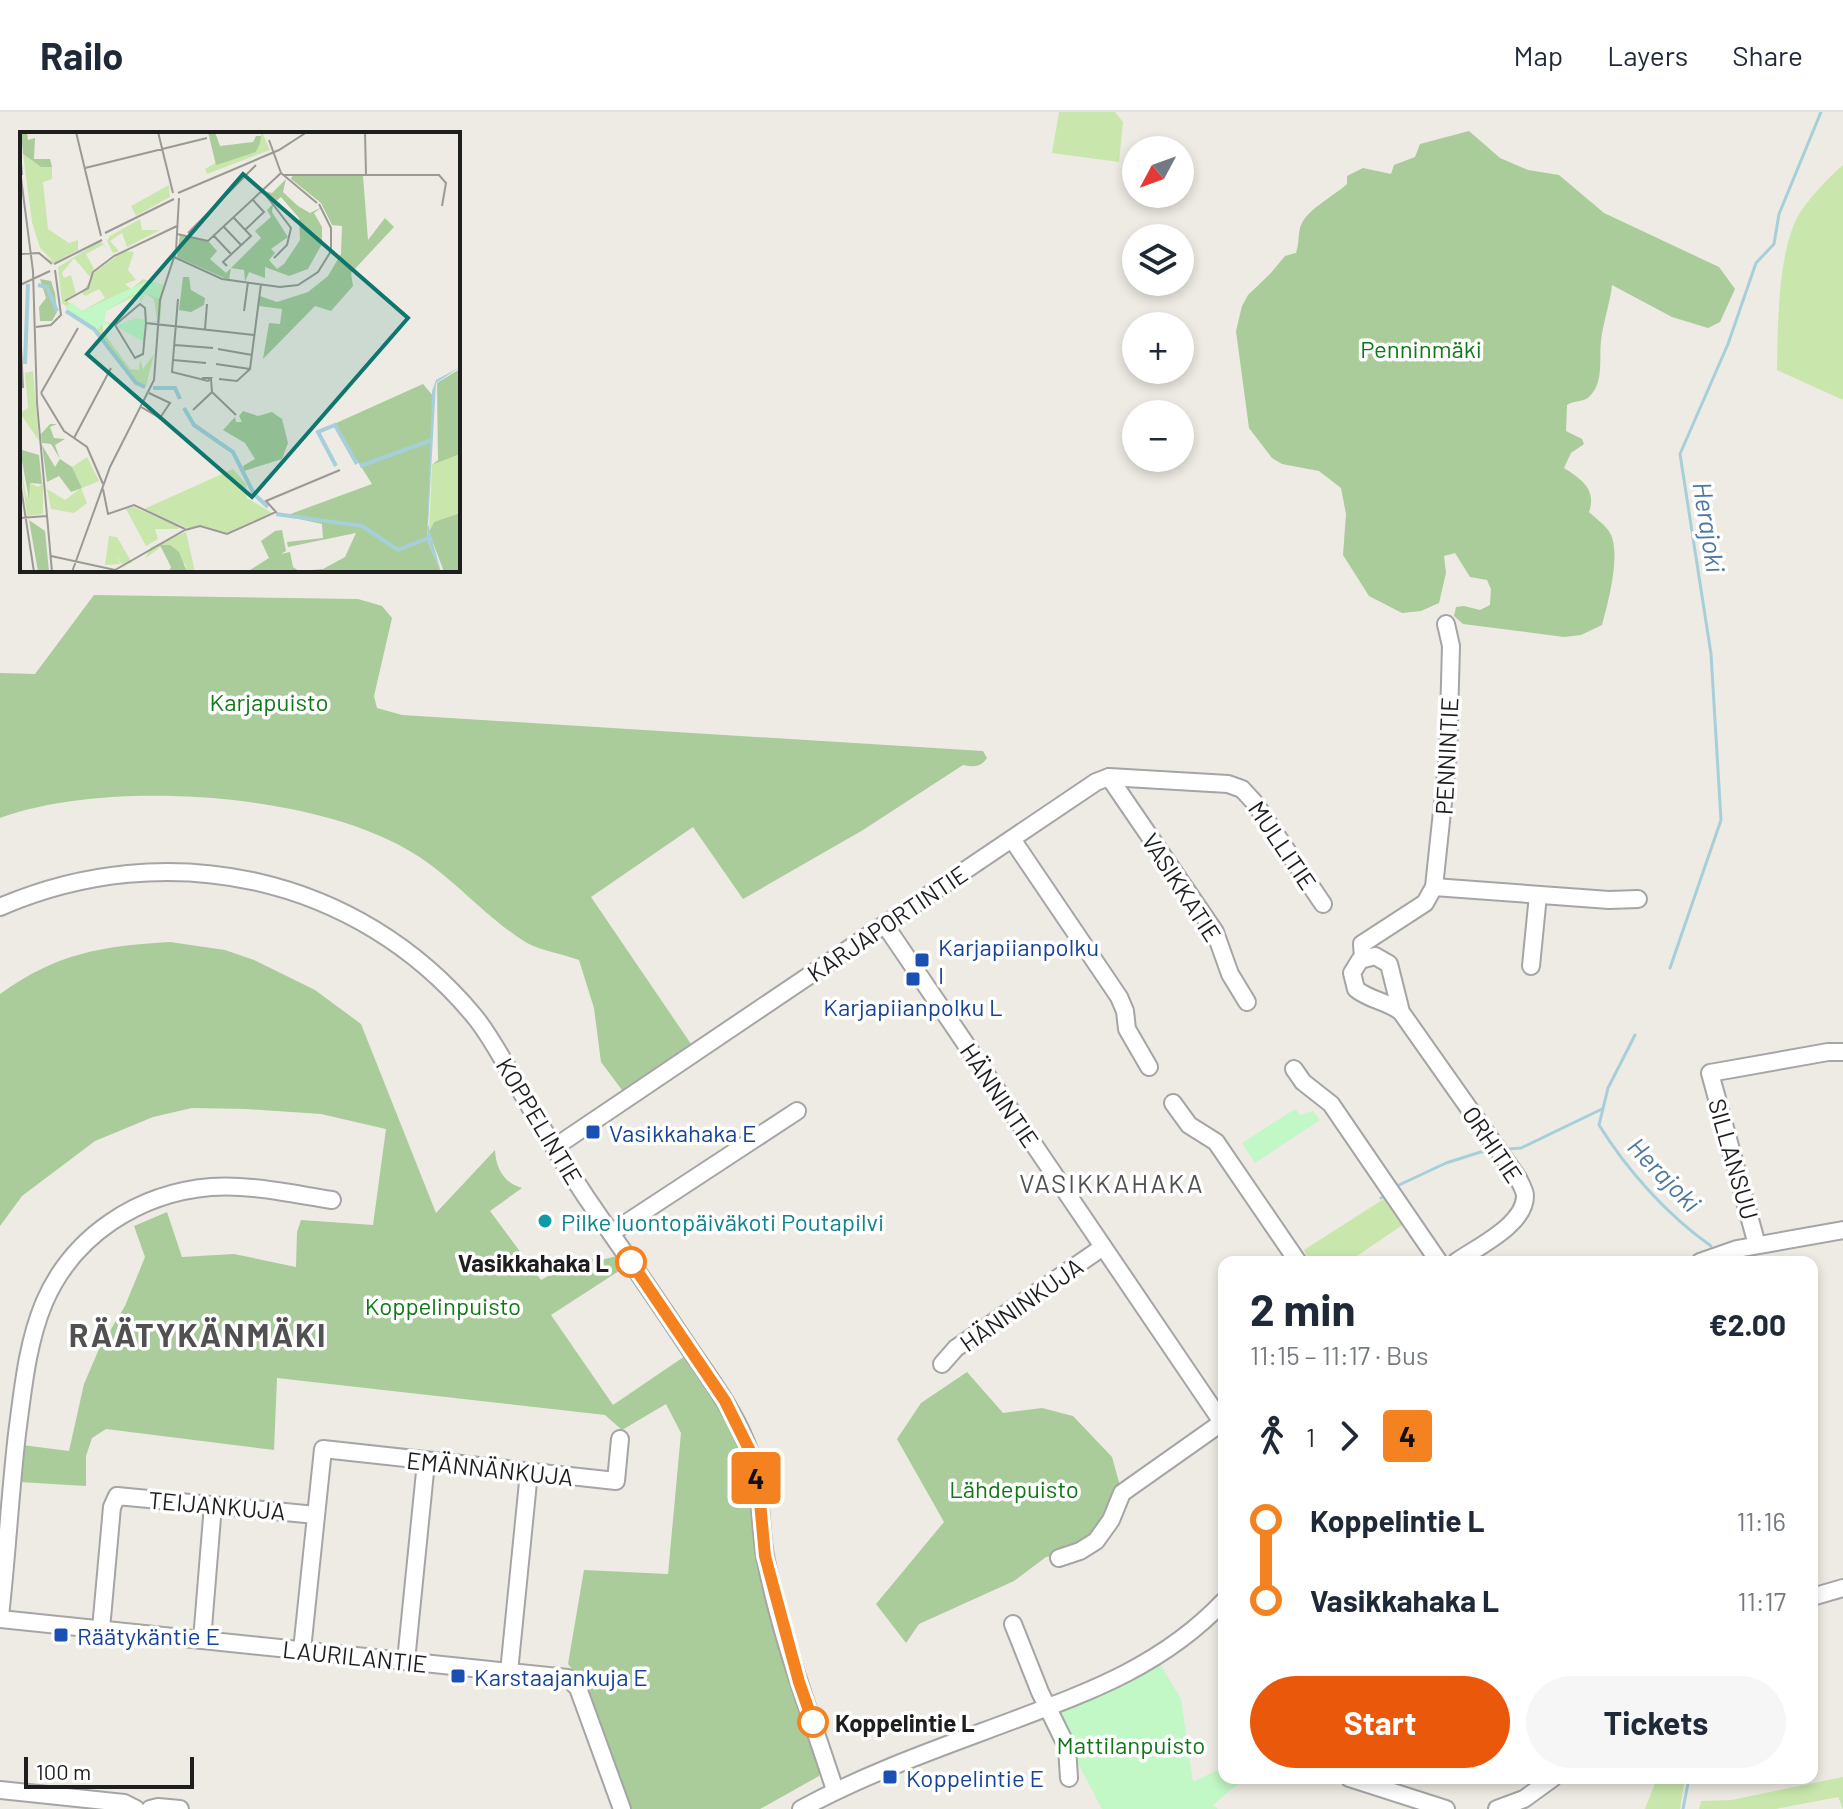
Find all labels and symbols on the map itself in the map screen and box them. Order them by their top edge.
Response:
inset map [20,132,460,572]
north arrow [1122,136,1194,208]
park label: Penninmäki [1360,334,1482,363]
water label: Herajoki [1688,479,1733,575]
park label: Karjapuisto [209,687,329,716]
street label: PENNINTIE [1428,696,1464,816]
street label: MULLITIE [1243,795,1323,895]
street label: VASIKKATIE [1136,827,1228,947]
street label: KARJAPORTINTIE [801,859,973,987]
place label: Karjapiianpolku I [938,932,1099,989]
marker: Karjapiianpolku I [913,951,931,969]
marker: Karjapiianpolku L [904,970,922,988]
place label: Karjapiianpolku L [823,992,1003,1021]
street label: HÄNNINTIE [955,1037,1045,1153]
street label: KOPPELINTIE [491,1052,589,1190]
street label: SILLANSUU [1703,1095,1765,1223]
street label: ORHITIE [1457,1100,1529,1188]
place label: Vasikkahaka E [609,1118,757,1147]
marker: Vasikkahaka E [584,1123,602,1141]
water label: Herajoki [1622,1130,1708,1218]
district label: VASIKKAHAKA [1019,1167,1205,1198]
place label: Pilke luontopäiväkoti Poutapilvi [561,1207,884,1236]
marker: Pilke luontopäiväkoti Poutapilvi [536,1212,554,1230]
marker: Vasikkahaka L [616,1247,646,1277]
place label: Vasikkahaka L [458,1248,609,1277]
street label: HÄNNINKUJA [954,1251,1088,1357]
park label: Koppelinpuisto [365,1291,521,1320]
district label: RÄÄTYKÄNMÄKI [69,1315,327,1353]
street label: EMÄNNÄNKUJA [405,1445,575,1491]
line badge: 4 [730,1452,782,1504]
park label: Lähdepuisto [949,1474,1079,1503]
street label: TEIJANKUJA [147,1485,287,1525]
place label: Räätykäntie E [77,1621,220,1650]
marker: Räätykäntie E [52,1626,70,1644]
street label: LAURILANTIE [281,1634,429,1678]
place label: Karstaajankuja E [474,1662,648,1691]
marker: Karstaajankuja E [449,1667,467,1685]
marker: Koppelintie L [798,1707,828,1737]
place label: Koppelintie L [835,1708,975,1737]
park label: Mattilanpuisto [1057,1730,1205,1759]
scale bar [24,1753,194,1789]
place label: Koppelintie E [906,1763,1044,1792]
marker: Koppelintie E [881,1768,899,1786]

